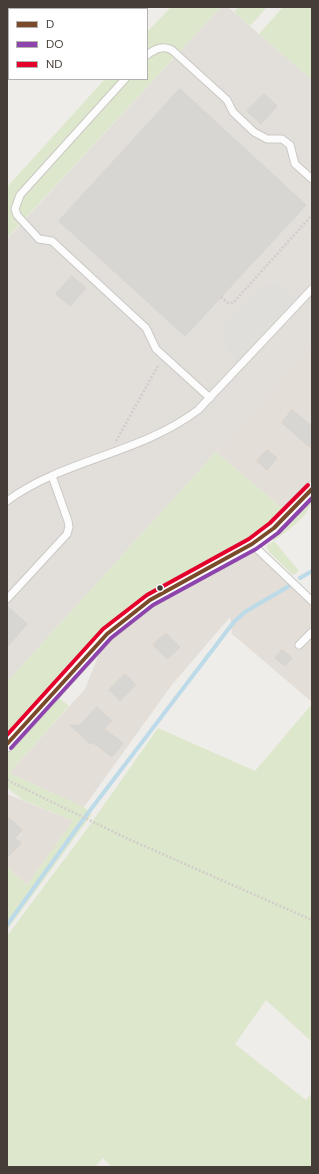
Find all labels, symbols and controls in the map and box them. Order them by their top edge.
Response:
legend [8,8,148,80]
text: D [46,16,54,32]
text: DO [46,36,64,52]
text: ND [46,56,63,72]
unlabelled marker [155,583,165,593]

